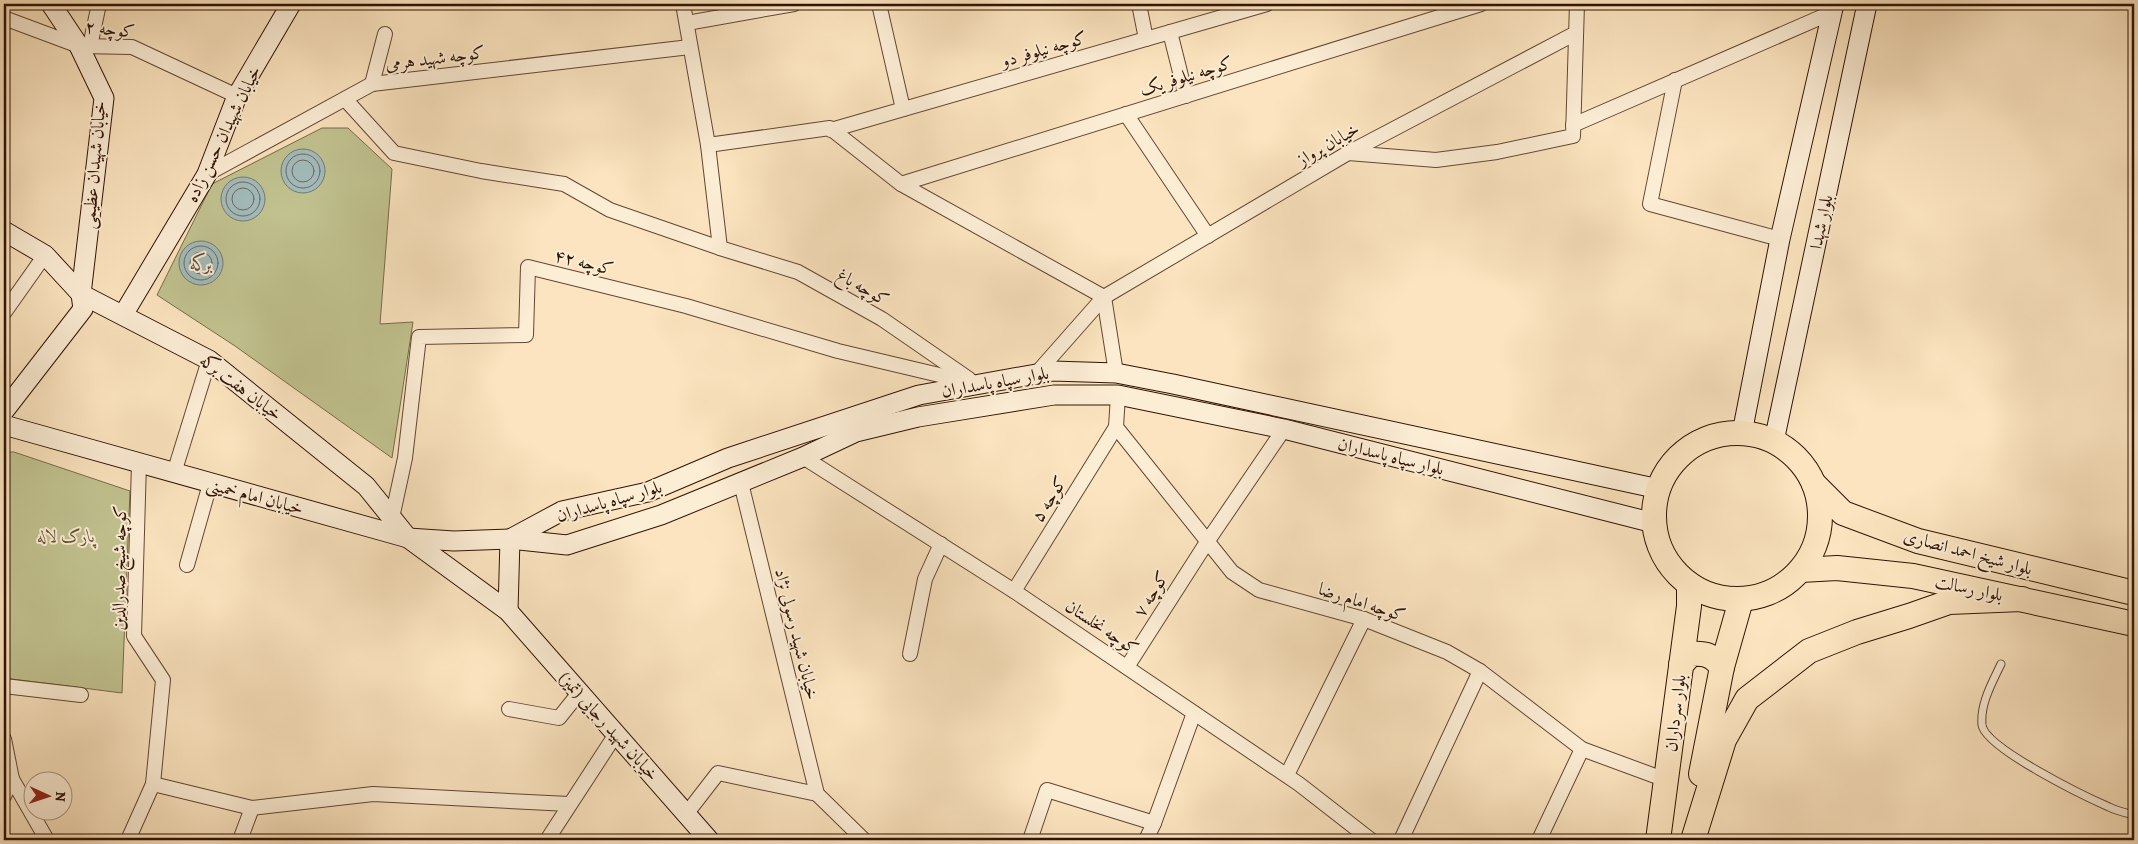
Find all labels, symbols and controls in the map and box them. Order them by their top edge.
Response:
street label: کوچه ۲ [84,14,136,45]
street label: کوچه نیلوفر دو [996,25,1090,74]
street label: کوچه شهید هرمی [384,40,486,77]
street label: کوچه نیلوفر یک [1136,50,1236,103]
street label: خیابان شهیدان حسن زاده [179,62,267,206]
street label: خیابان شهیدان عظیمی [76,100,112,230]
street label: خیابان پرواز [1291,116,1364,173]
street label: بلوار شهدا [1804,192,1838,252]
street label: کوچه ۴۲ [552,243,616,282]
water label: برکه [190,251,213,277]
street label: کوچه باغ [831,262,894,314]
street label: خیابان هفت برکه [195,348,287,426]
street label: بلوار سپاه پاسداران [939,361,1051,404]
street label: بلوار سپاه پاسداران [1335,431,1447,482]
street label: کوچه ۵ [1026,471,1073,527]
street label: خیابان امام خمینی [203,472,306,524]
street label: بلوار سپاه پاسداران [553,474,665,529]
street label: کوچه شیخ صدرالدین [106,505,136,631]
street label: بلوار شیخ احمد انصاری [1900,523,2035,585]
park label: پارک لاله [37,524,97,549]
street label: خیابان شهید رسولی نژاد [769,566,825,702]
street label: کوچه ۷ [1128,566,1175,622]
street label: بلوار رسالت [1933,569,2005,607]
street label: کوچه امام رضا [1314,577,1408,631]
street label: کوچه نخلستان [1060,594,1143,661]
street label: خیابان شهید رجایی (تمیز) [553,666,665,786]
street label: بلوار سرداران [1658,673,1692,753]
north arrow [22,772,72,822]
text: N [51,791,70,802]

